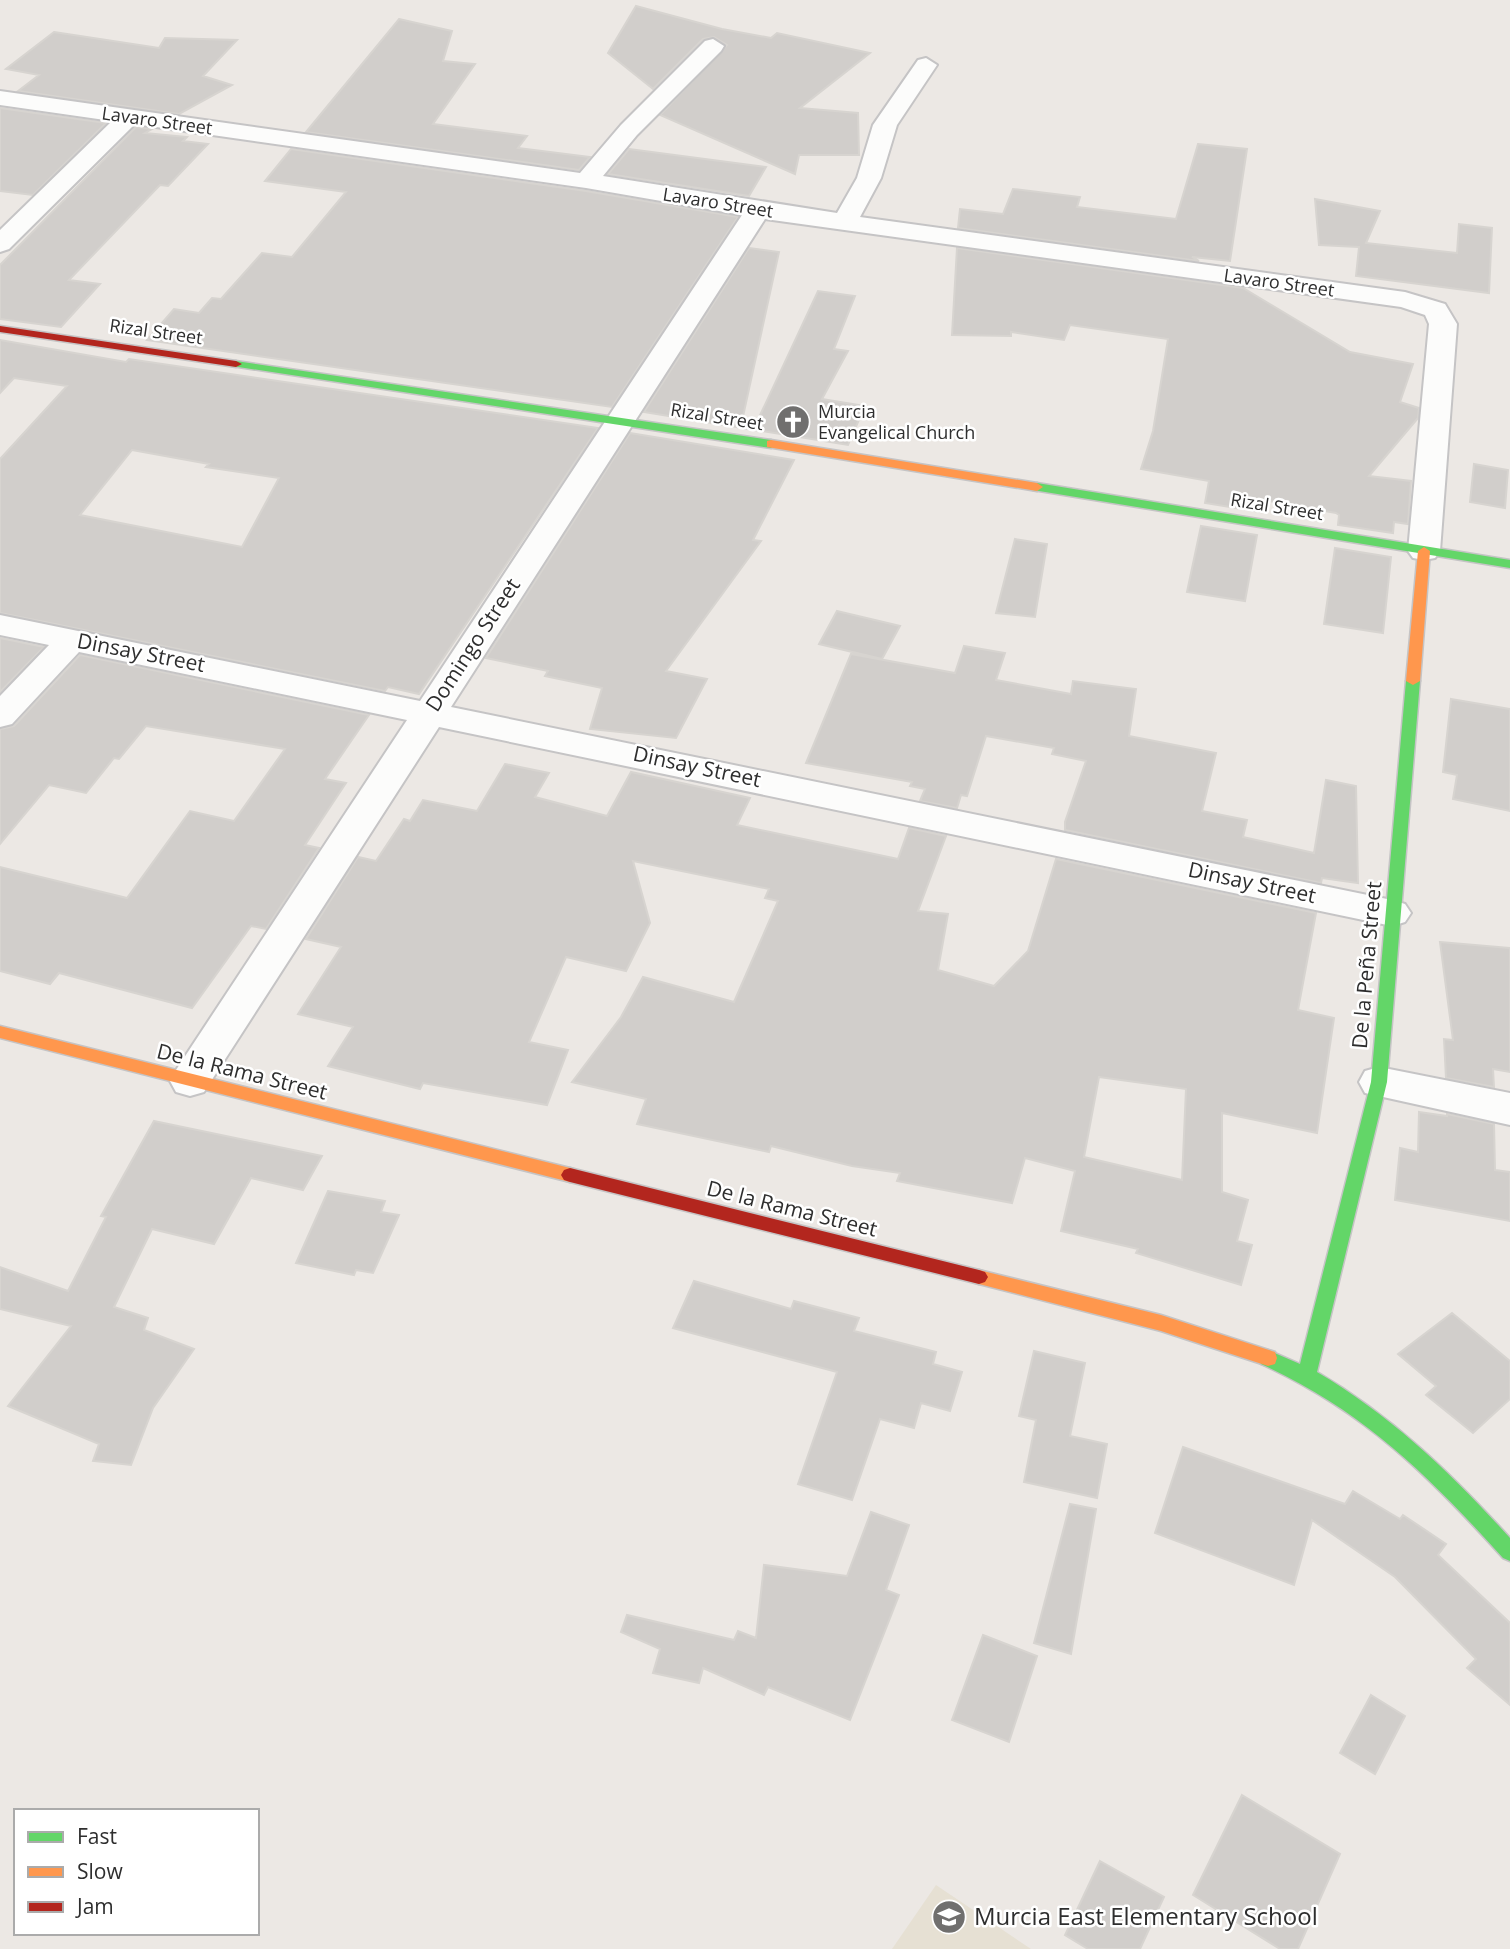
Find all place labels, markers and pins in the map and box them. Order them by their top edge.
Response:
place label: Murcia Evangelical Church [818,399,975,444]
church icon: Murcia Evangelical Church [774,403,812,441]
school or university icon: Murcia East Elementary School [930,1898,968,1936]
place label: Murcia East Elementary School [974,1899,1318,1932]

